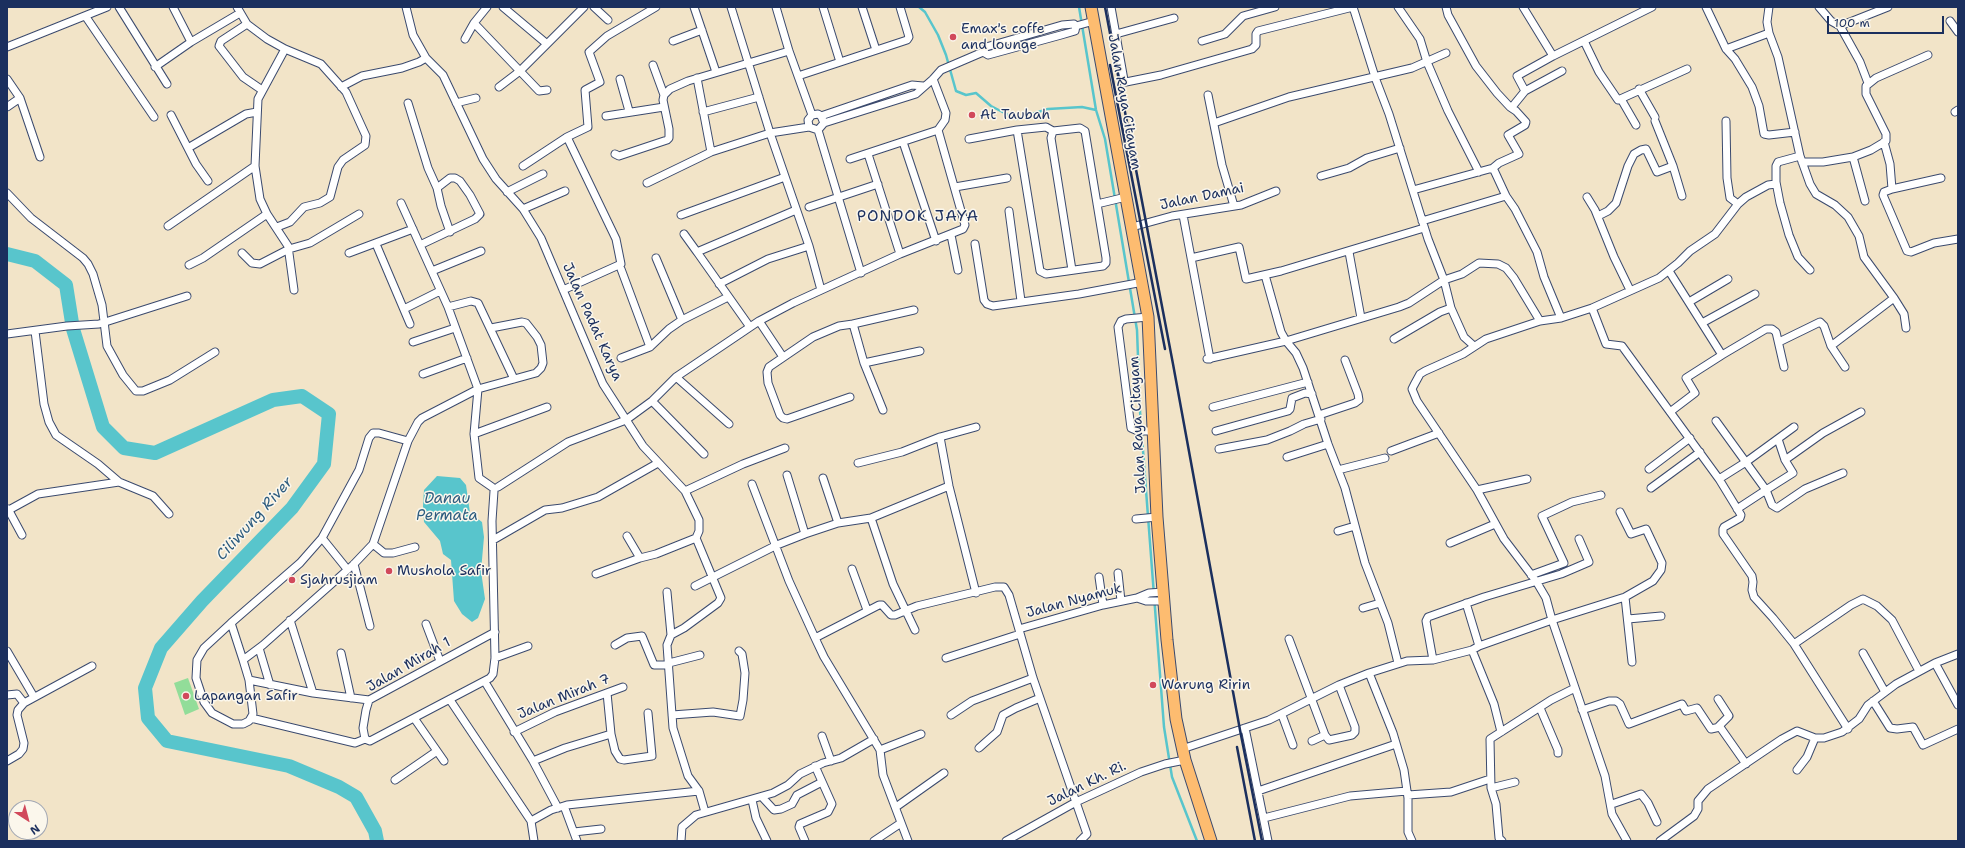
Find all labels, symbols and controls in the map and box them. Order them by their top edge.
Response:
scale bar [1829,8,1946,34]
text: 100 m [1834,15,1870,31]
place label: Emax's coffe and lounge [961,21,1045,54]
marker: Emax's coffe and lounge [948,32,958,42]
street label: Jalan Raya Citayam [1104,33,1144,171]
place label: At Taubah [980,107,1050,123]
marker: At Taubah [967,110,977,120]
street label: Jalan Damai [1158,180,1246,214]
district label: PONDOK JAYA [857,207,979,227]
street label: Jalan Padat Karya [558,260,626,384]
street label: Jalan Raya Citayam [1126,356,1150,494]
water label: Ciliwung River [213,474,297,564]
water label: Danau Permata [416,490,478,525]
place label: Mushola Safir [397,563,492,579]
marker: Mushola Safir [384,566,394,576]
place label: Sjahrusjiam [300,572,378,588]
marker: Sjahrusjiam [287,575,297,585]
street label: Jalan Nyamuk [1024,580,1124,622]
street label: Jalan Mirah 1 [364,634,454,696]
street label: Jalan Mirah 7 [515,671,613,723]
place label: Warung Ririn [1161,677,1250,693]
marker: Warung Ririn [1148,680,1158,690]
place label: Lapangan Safir [194,688,298,704]
marker: Lapangan Safir [181,691,191,701]
street label: Jalan Kh. Ri. [1045,758,1129,810]
north arrow [8,800,48,840]
text: N [27,821,43,838]

